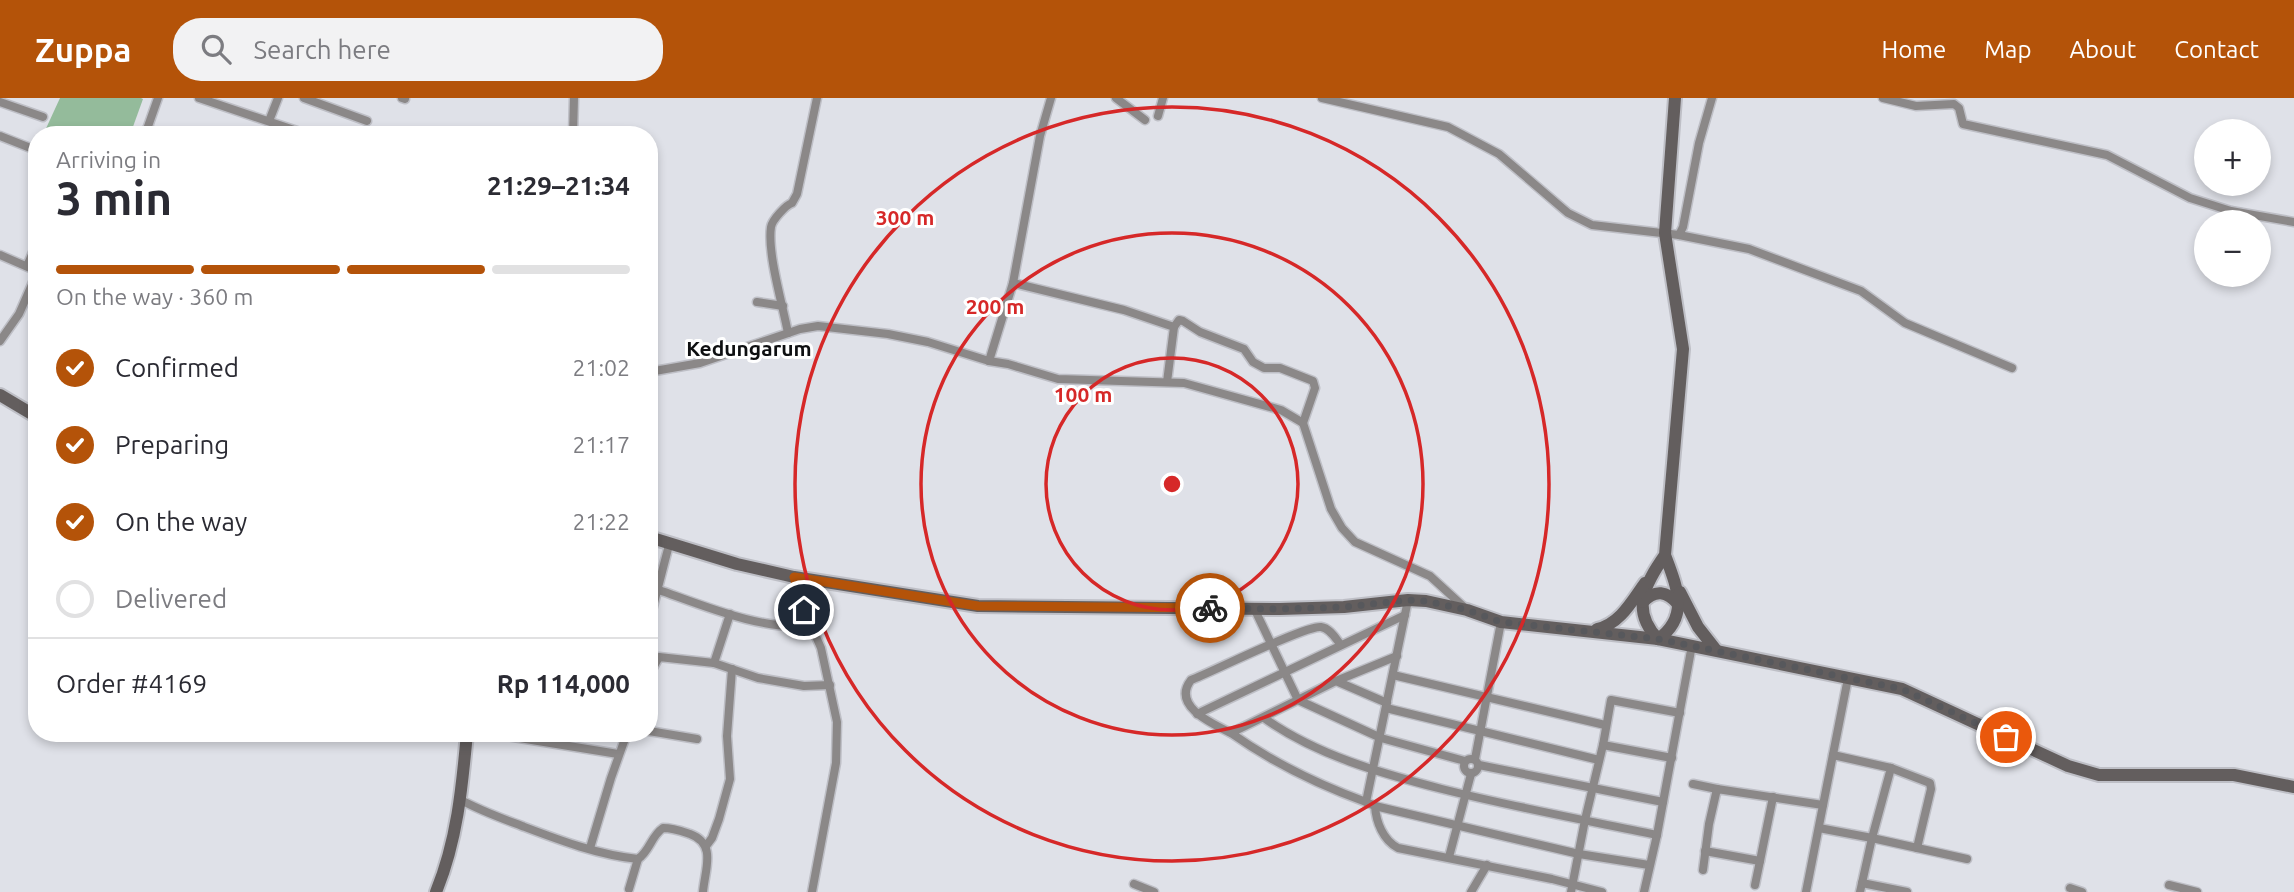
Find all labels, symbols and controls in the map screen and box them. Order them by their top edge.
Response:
search box [173,18,663,81]
icon: search [197,30,235,68]
text: Zuppa [35,31,131,68]
text: Search here [253,35,391,64]
text: Home [1881,36,1946,63]
text: Map [1984,36,2031,63]
text: About [2069,36,2136,63]
text: Contact [2174,36,2259,63]
map controls [2194,119,2271,287]
button: + [2194,119,2271,196]
text: Arriving in [56,147,161,172]
text: 21:29–21:34 [487,171,630,200]
text: 3 min [56,172,172,224]
text: 300 m [876,205,934,229]
button: − [2194,210,2271,287]
text: On the way · 360 m [56,284,253,309]
text: 200 m [966,294,1024,318]
district label: Kedungarum [686,336,812,360]
icon: check [56,349,94,387]
text: Confirmed [115,353,239,382]
text: 21:02 [572,355,630,380]
text: 100 m [1054,382,1112,406]
icon: check [56,426,94,464]
text: Preparing [115,430,229,459]
text: 21:17 [572,432,630,457]
centre of rings [1160,472,1184,496]
icon: check [56,503,94,541]
text: On the way [115,507,247,536]
text: 21:22 [572,509,630,534]
courier [1175,573,1245,643]
pin [774,580,834,640]
text: Delivered [115,584,227,613]
icon: bike [1191,589,1229,627]
icon: home [785,591,823,629]
text: Order #4169 [56,669,207,698]
text: Rp 114,000 [497,669,630,698]
pin [1976,707,2036,767]
icon: bag [1987,718,2025,756]

